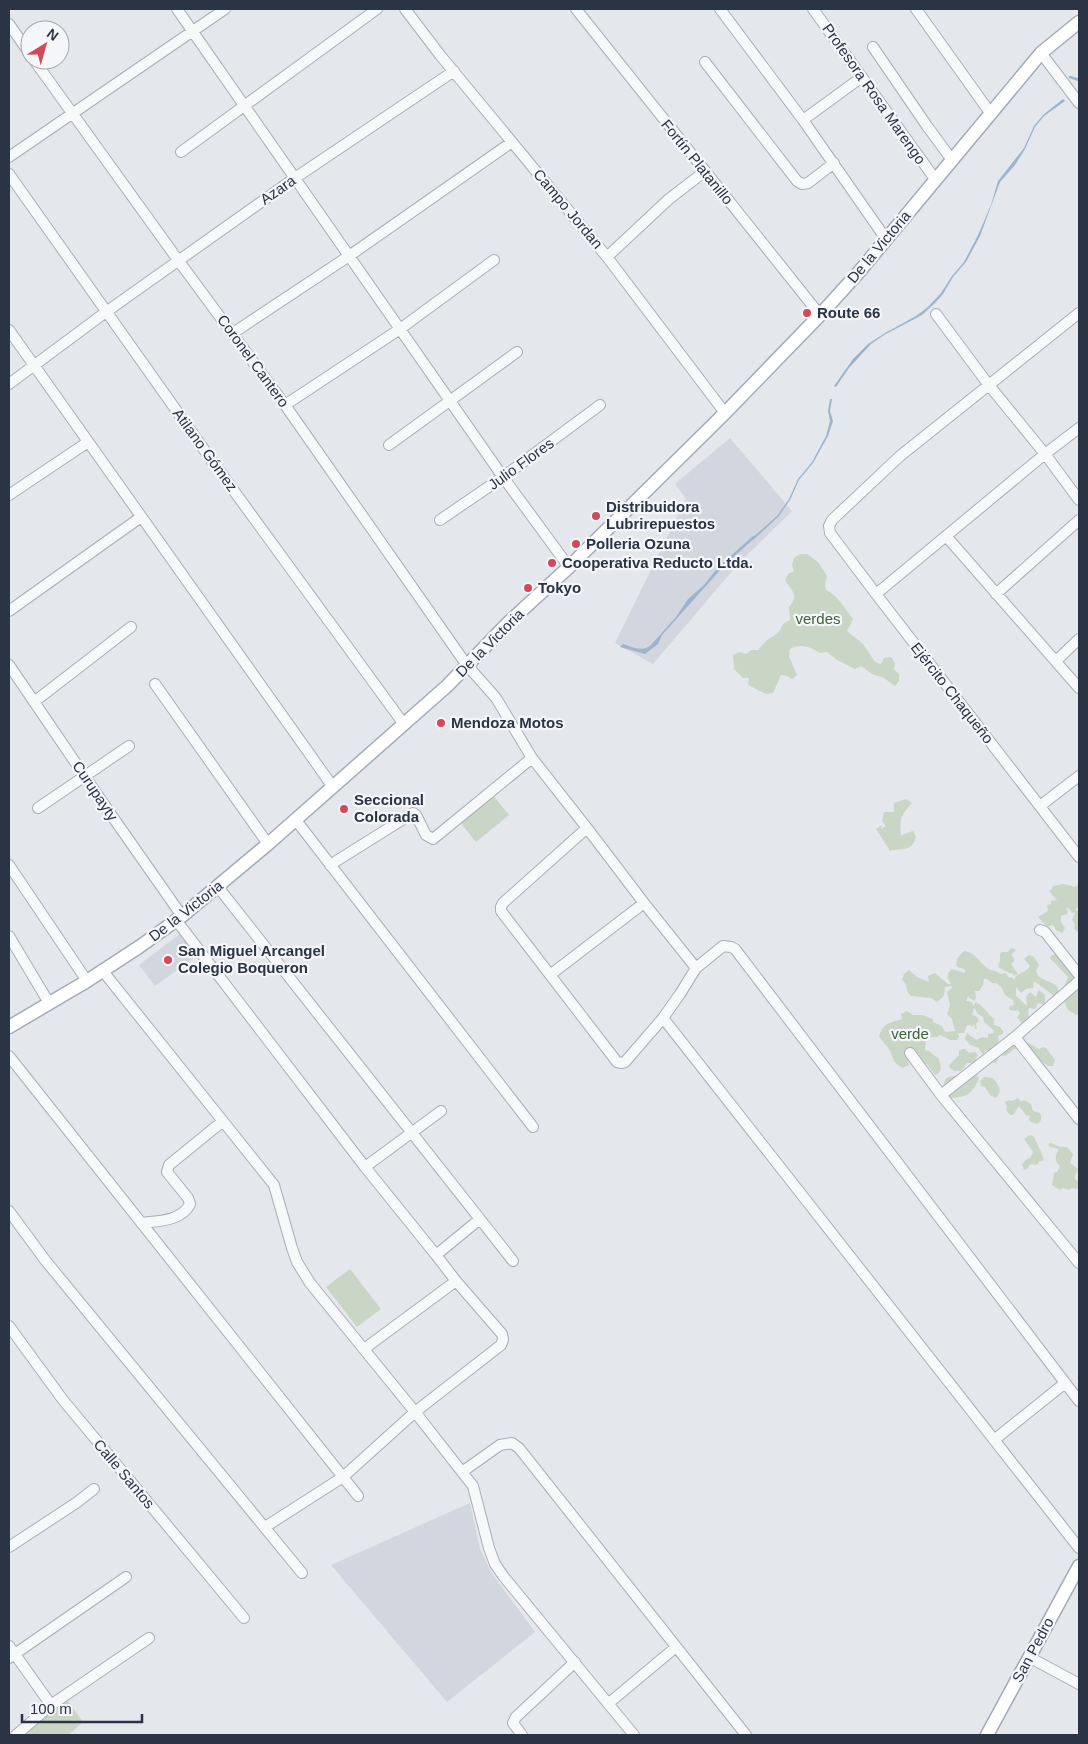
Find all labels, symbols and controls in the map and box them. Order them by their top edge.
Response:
north arrow [20,20,70,70]
street label: Profesora Rosa Marengo [819,20,929,167]
text: N [44,25,62,44]
street label: Fortín Platanillo [658,116,737,208]
street label: Campo Jordan [530,166,607,252]
street label: Azara [257,171,299,208]
street label: De la Victoria [844,207,914,286]
place label: Route 66 [817,304,880,321]
marker: Route 66 [801,307,813,319]
street label: Coronel Cantero [214,311,293,410]
street label: Atilano Gómez [170,405,241,495]
street label: Julio Flores [485,434,557,493]
place label: Distribuidora Lubrirepuestos [606,498,715,532]
marker: Distribuidora Lubrirepuestos [590,510,602,522]
place label: Polleria Ozuna [586,535,691,552]
marker: Polleria Ozuna [570,538,582,550]
place label: Cooperativa Reducto Ltda. [562,554,753,571]
marker: Cooperativa Reducto Ltda. [546,557,558,569]
place label: Tokyo [538,579,581,596]
marker: Tokyo [522,582,534,594]
street label: De la Victoria [452,605,528,680]
park label: verdes [795,610,841,627]
street label: Ejército Chaqueño [908,639,997,747]
place label: Mendoza Motos [451,714,564,731]
marker: Mendoza Motos [435,717,447,729]
street label: Curupayty [69,758,122,824]
place label: Seccional Colorada [354,791,424,825]
marker: Seccional Colorada [338,803,350,815]
street label: De la Victoria [145,876,226,945]
place label: San Miguel Arcangel Colegio Boqueron [178,942,325,976]
marker: San Miguel Arcangel Colegio Boqueron [162,954,174,966]
park label: verde [891,1025,929,1042]
street label: Calle Santos [91,1436,158,1512]
street label: San Pedro [1008,1614,1057,1685]
scale bar [22,1692,142,1724]
text: 100 m [30,1700,72,1717]

